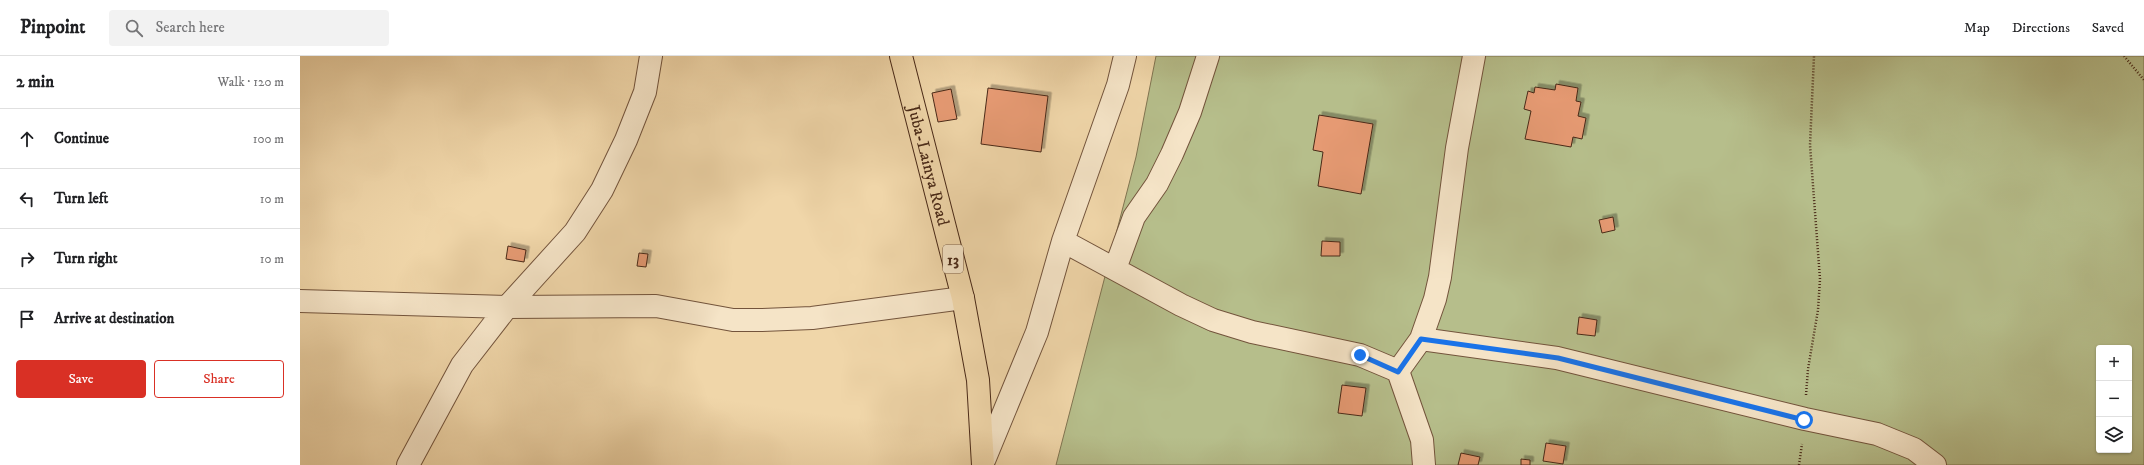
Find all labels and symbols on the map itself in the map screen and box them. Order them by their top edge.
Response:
street label: Juba-Lainya Road [902,101,954,229]
road number: 13 [943,245,963,273]
route end [1351,346,1369,364]
route start [1795,411,1813,429]

